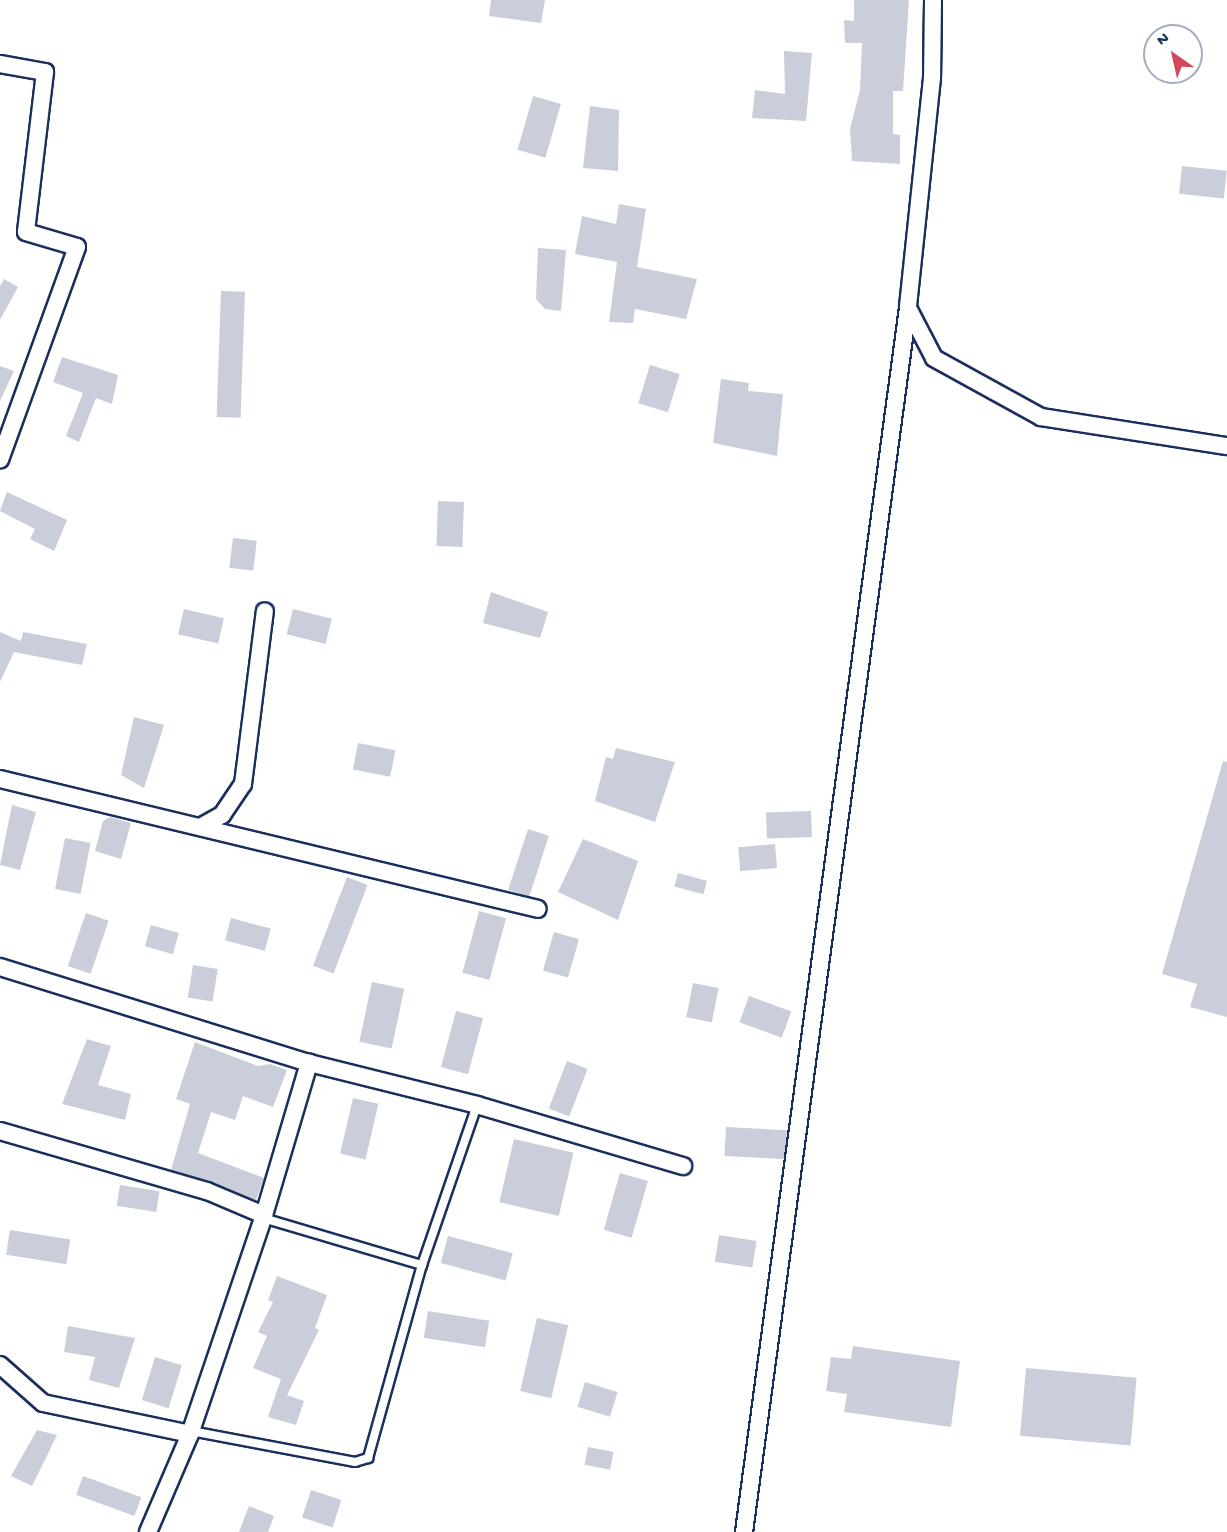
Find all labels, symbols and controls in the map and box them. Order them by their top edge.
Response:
north arrow [1143,24,1203,84]
text: N [1154,30,1173,51]

